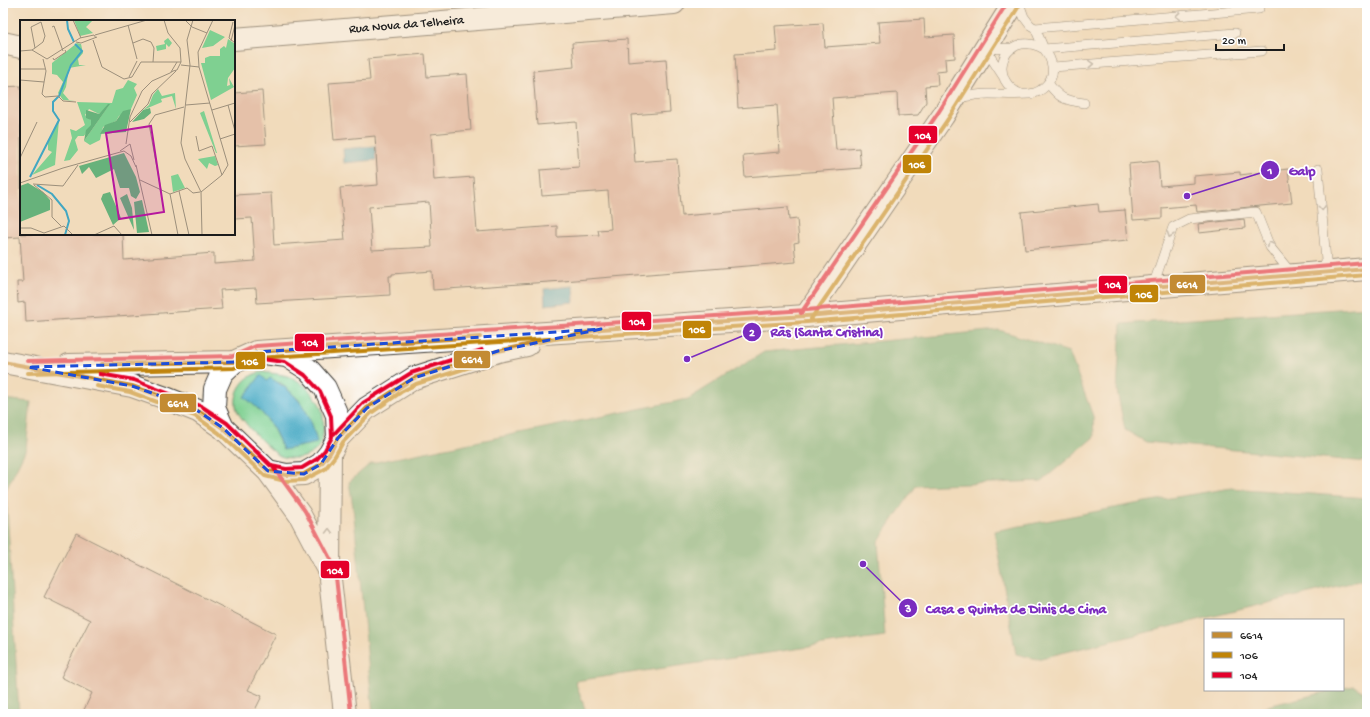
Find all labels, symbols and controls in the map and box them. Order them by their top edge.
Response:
one-way arrow [1175,11,1181,20]
street label: Rua Nova da Telheira [348,13,465,37]
inset map [20,20,235,235]
scale bar [1216,26,1284,52]
text: 20 m [1222,35,1247,49]
one-way arrow [1088,59,1094,68]
line badge: 104 [908,125,938,144]
text: 104 [914,131,932,143]
line badge: 106 [902,154,932,174]
callout: Galp [1260,157,1323,183]
text: 106 [908,160,926,172]
text: Galp [1289,164,1315,181]
text: 1 [1267,165,1273,179]
one-way arrow [1317,205,1326,211]
one-way arrow [1166,232,1175,239]
one-way arrow [1267,241,1275,249]
line badge: 6614 [1169,274,1206,294]
line badge: 104 [1098,275,1128,294]
text: 104 [1104,280,1122,292]
text: 6614 [1177,280,1198,292]
line badge: 106 [1129,284,1159,303]
text: 106 [1135,290,1153,302]
line badge: 104 [621,311,652,331]
text: 104 [628,317,646,329]
callout: Rãs (Santa Cristina) [742,319,892,345]
line badge: 106 [682,320,712,339]
text: 106 [688,325,706,337]
text: Rãs (Santa Cristina) [769,325,884,342]
text: 2 [749,327,755,341]
line badge: 104 [294,333,325,352]
text: 104 [301,338,319,350]
line badge: 6614 [453,350,491,369]
line badge: 106 [235,351,266,370]
text: 6614 [462,355,483,367]
text: 106 [241,357,259,369]
line badge: 6614 [159,393,197,413]
text: 6614 [168,399,189,411]
one-way arrow [325,528,333,534]
line badge: 104 [320,560,350,579]
text: 104 [326,566,344,578]
callout: Casa e Quinta de Dinis de Cima [898,595,1115,621]
text: Casa e Quinta de Dinis de Cima [925,602,1108,619]
text: 3 [904,603,911,617]
legend [1204,619,1344,691]
text: 6614 [1240,630,1263,644]
text: 106 [1239,650,1259,664]
text: 104 [1239,670,1258,684]

